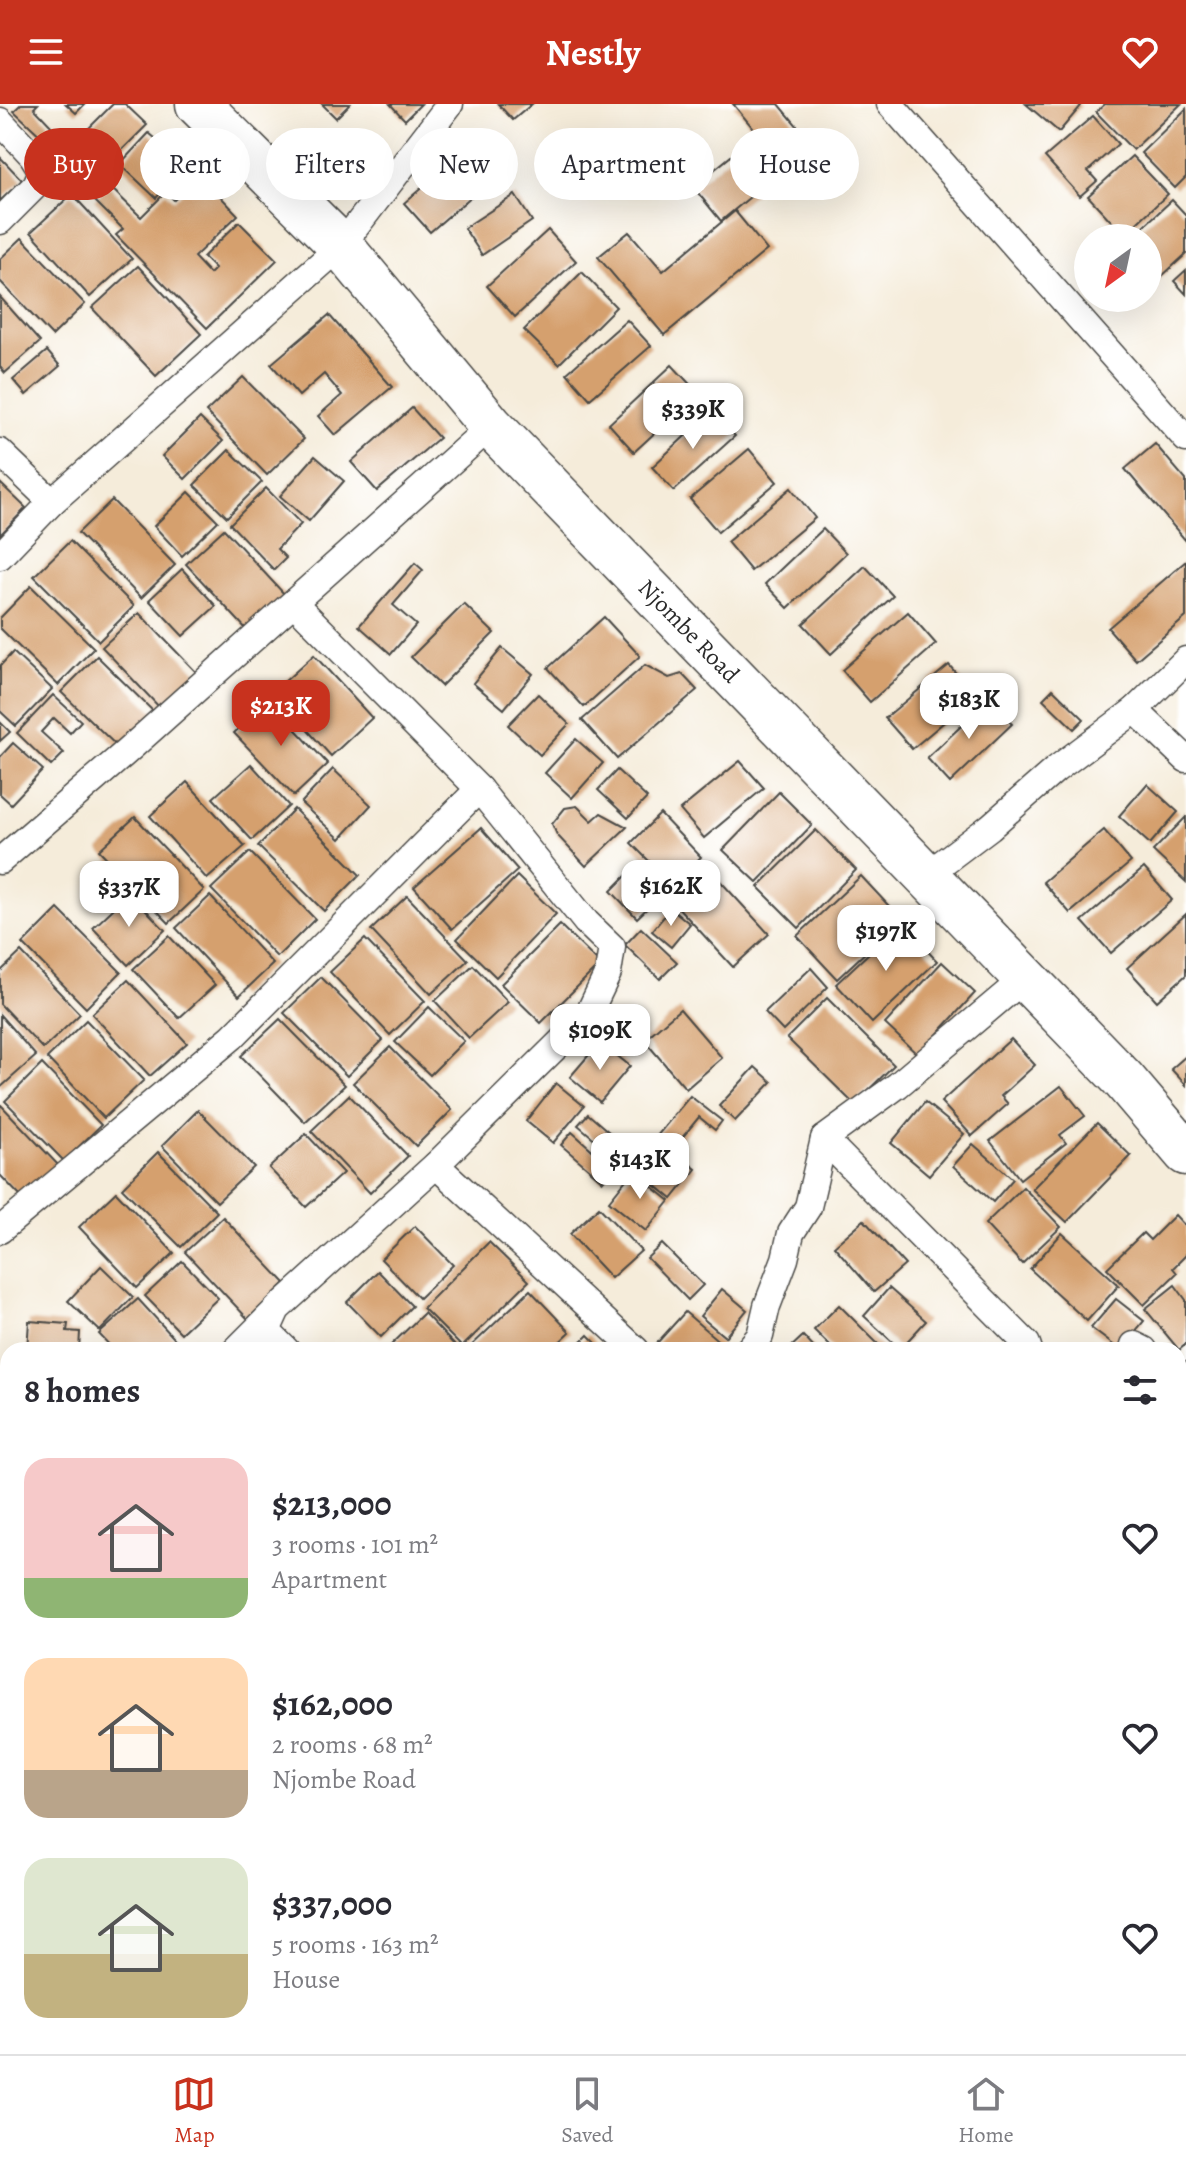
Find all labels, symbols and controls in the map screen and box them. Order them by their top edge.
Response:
text: Nestly [546,28,640,77]
icon: menu [24,30,68,74]
icon: heart [1118,30,1162,74]
chip: Buy [24,128,124,200]
chip: Rent [140,128,250,200]
chip: Filters [266,128,394,200]
chip: New [410,128,518,200]
chip: Apartment [534,128,714,200]
chip: House [730,128,859,200]
north arrow [1074,224,1162,312]
map controls [1074,224,1162,312]
pin: $339K [637,383,749,451]
text: $339K [661,391,725,426]
street label: Njombe Road [631,572,747,690]
pin: $183K [913,673,1025,741]
pin: $213K [225,680,337,748]
text: $183K [938,681,1000,716]
text: $213K [250,688,312,723]
pin: $162K [615,860,727,928]
pin: $337K [73,861,185,929]
text: $162K [639,868,703,903]
text: $337K [98,869,160,904]
pin: $197K [830,905,942,973]
text: $197K [855,913,917,948]
pin: $109K [544,1004,656,1072]
text: $109K [568,1012,632,1047]
pin: $143K [584,1133,696,1201]
text: $143K [609,1141,671,1176]
text: 8 homes [24,1367,140,1414]
icon: filters [1118,1368,1162,1412]
text: $213,000 [272,1480,392,1527]
icon: home [88,1490,184,1586]
icon: heart [1118,1516,1162,1560]
text: 3 rooms · 101 m² [272,1527,438,1562]
text: Apartment [272,1562,387,1597]
text: $162,000 [272,1680,393,1727]
icon: home [88,1690,184,1786]
icon: heart [1118,1716,1162,1760]
text: 2 rooms · 68 m² [272,1727,433,1762]
text: Njombe Road [272,1762,416,1797]
text: $337,000 [272,1880,392,1927]
icon: home [88,1890,184,1986]
icon: heart [1118,1916,1162,1960]
text: 5 rooms · 163 m² [272,1927,439,1962]
text: House [272,1962,340,1997]
tab: Map [172,2072,216,2150]
tab: Saved [561,2072,613,2150]
tab: Home [958,2072,1014,2150]

